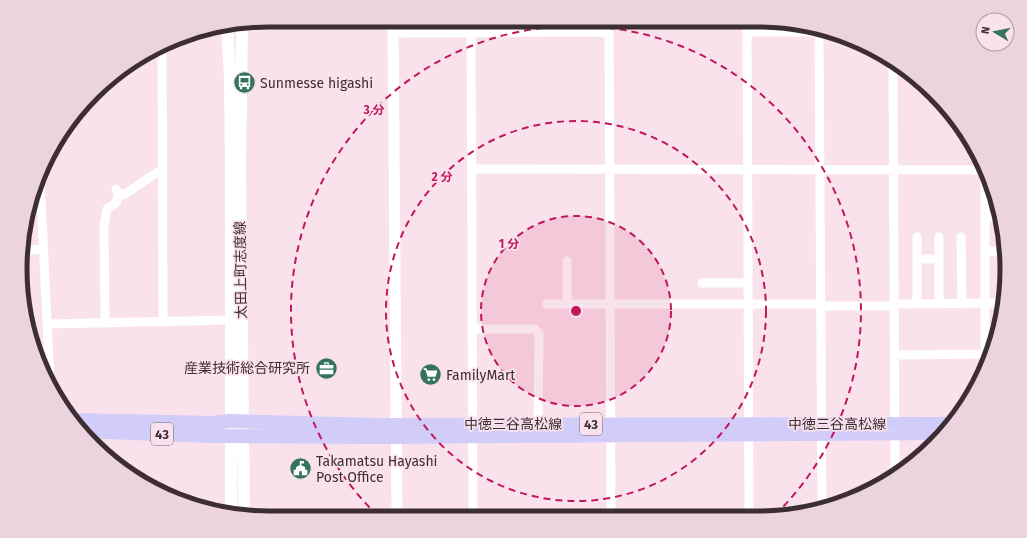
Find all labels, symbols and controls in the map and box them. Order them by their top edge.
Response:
north arrow [975,12,1015,52]
text: N [979,26,993,35]
bus stop icon: Sunmesse higashi [232,70,258,96]
place label: Sunmesse higashi [260,75,373,92]
text: 3 分 [362,103,385,117]
text: 2 分 [431,170,453,184]
street label: 太田上町志度線 [232,221,250,319]
text: 1 分 [499,237,519,251]
centre of rings [569,304,583,318]
office icon: 産業技術総合研究所 [313,355,339,381]
place label: 産業技術総合研究所 [184,360,310,377]
supermarket icon: FamilyMart [417,362,443,388]
place label: FamilyMart [446,367,516,384]
road number: 43 [580,413,602,435]
street label: 中徳三谷高松線 [464,416,562,433]
street label: 中徳三谷高松線 [788,416,886,433]
road number: 43 [151,423,173,445]
place label: Takamatsu Hayashi Post Office [316,453,438,486]
public building icon: Takamatsu Hayashi Post Office [288,456,314,482]

